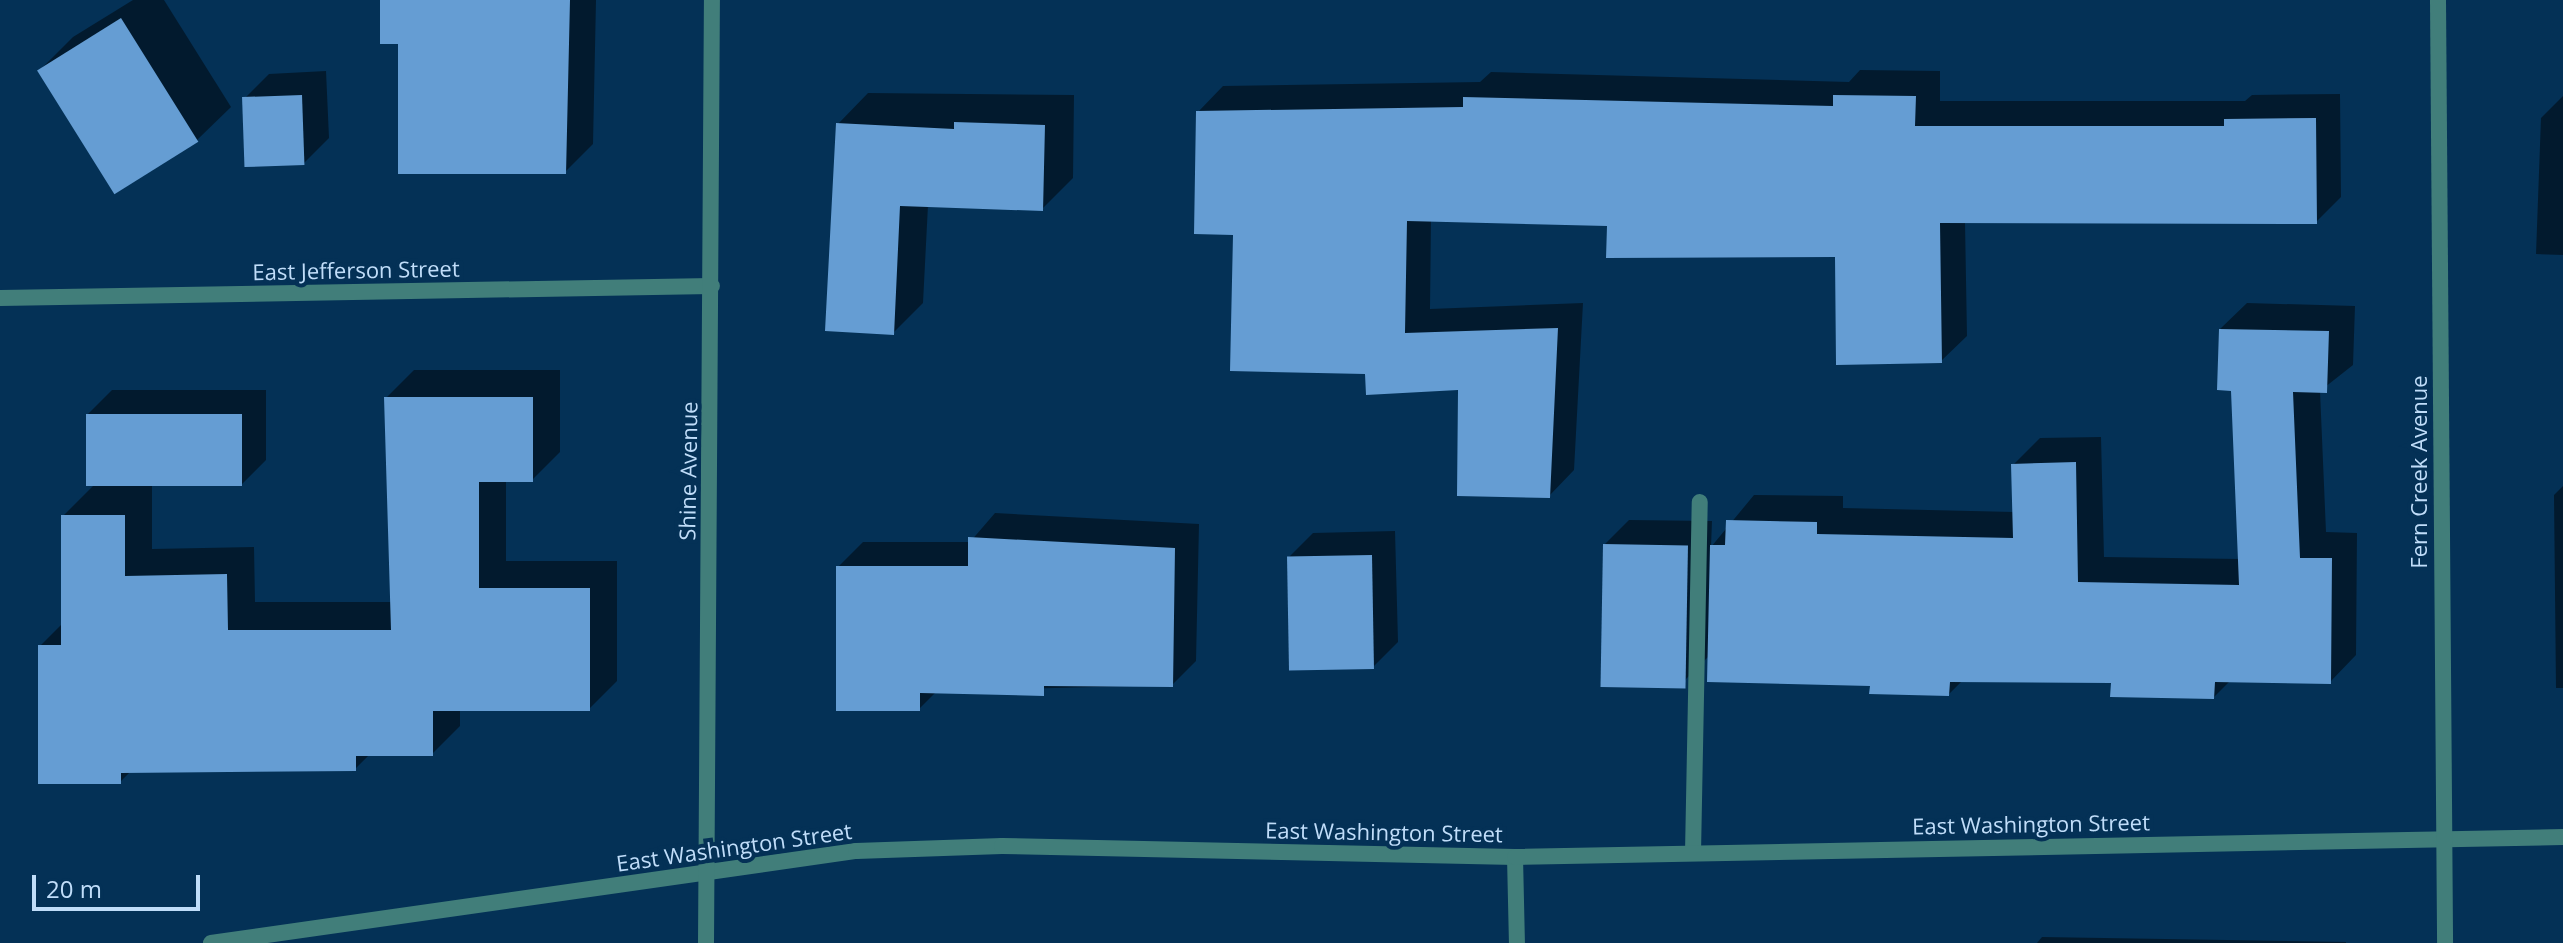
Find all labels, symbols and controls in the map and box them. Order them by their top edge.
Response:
street label: East Jefferson Street [252,255,460,285]
street label: Fern Creek Avenue [2406,375,2432,569]
street label: Shine Avenue [674,401,702,541]
street label: East Washington Street [1912,809,2150,839]
street label: East Washington Street [614,817,854,877]
street label: East Washington Street [1265,817,1503,847]
scale bar [36,859,204,909]
text: 20 m [46,872,102,905]

